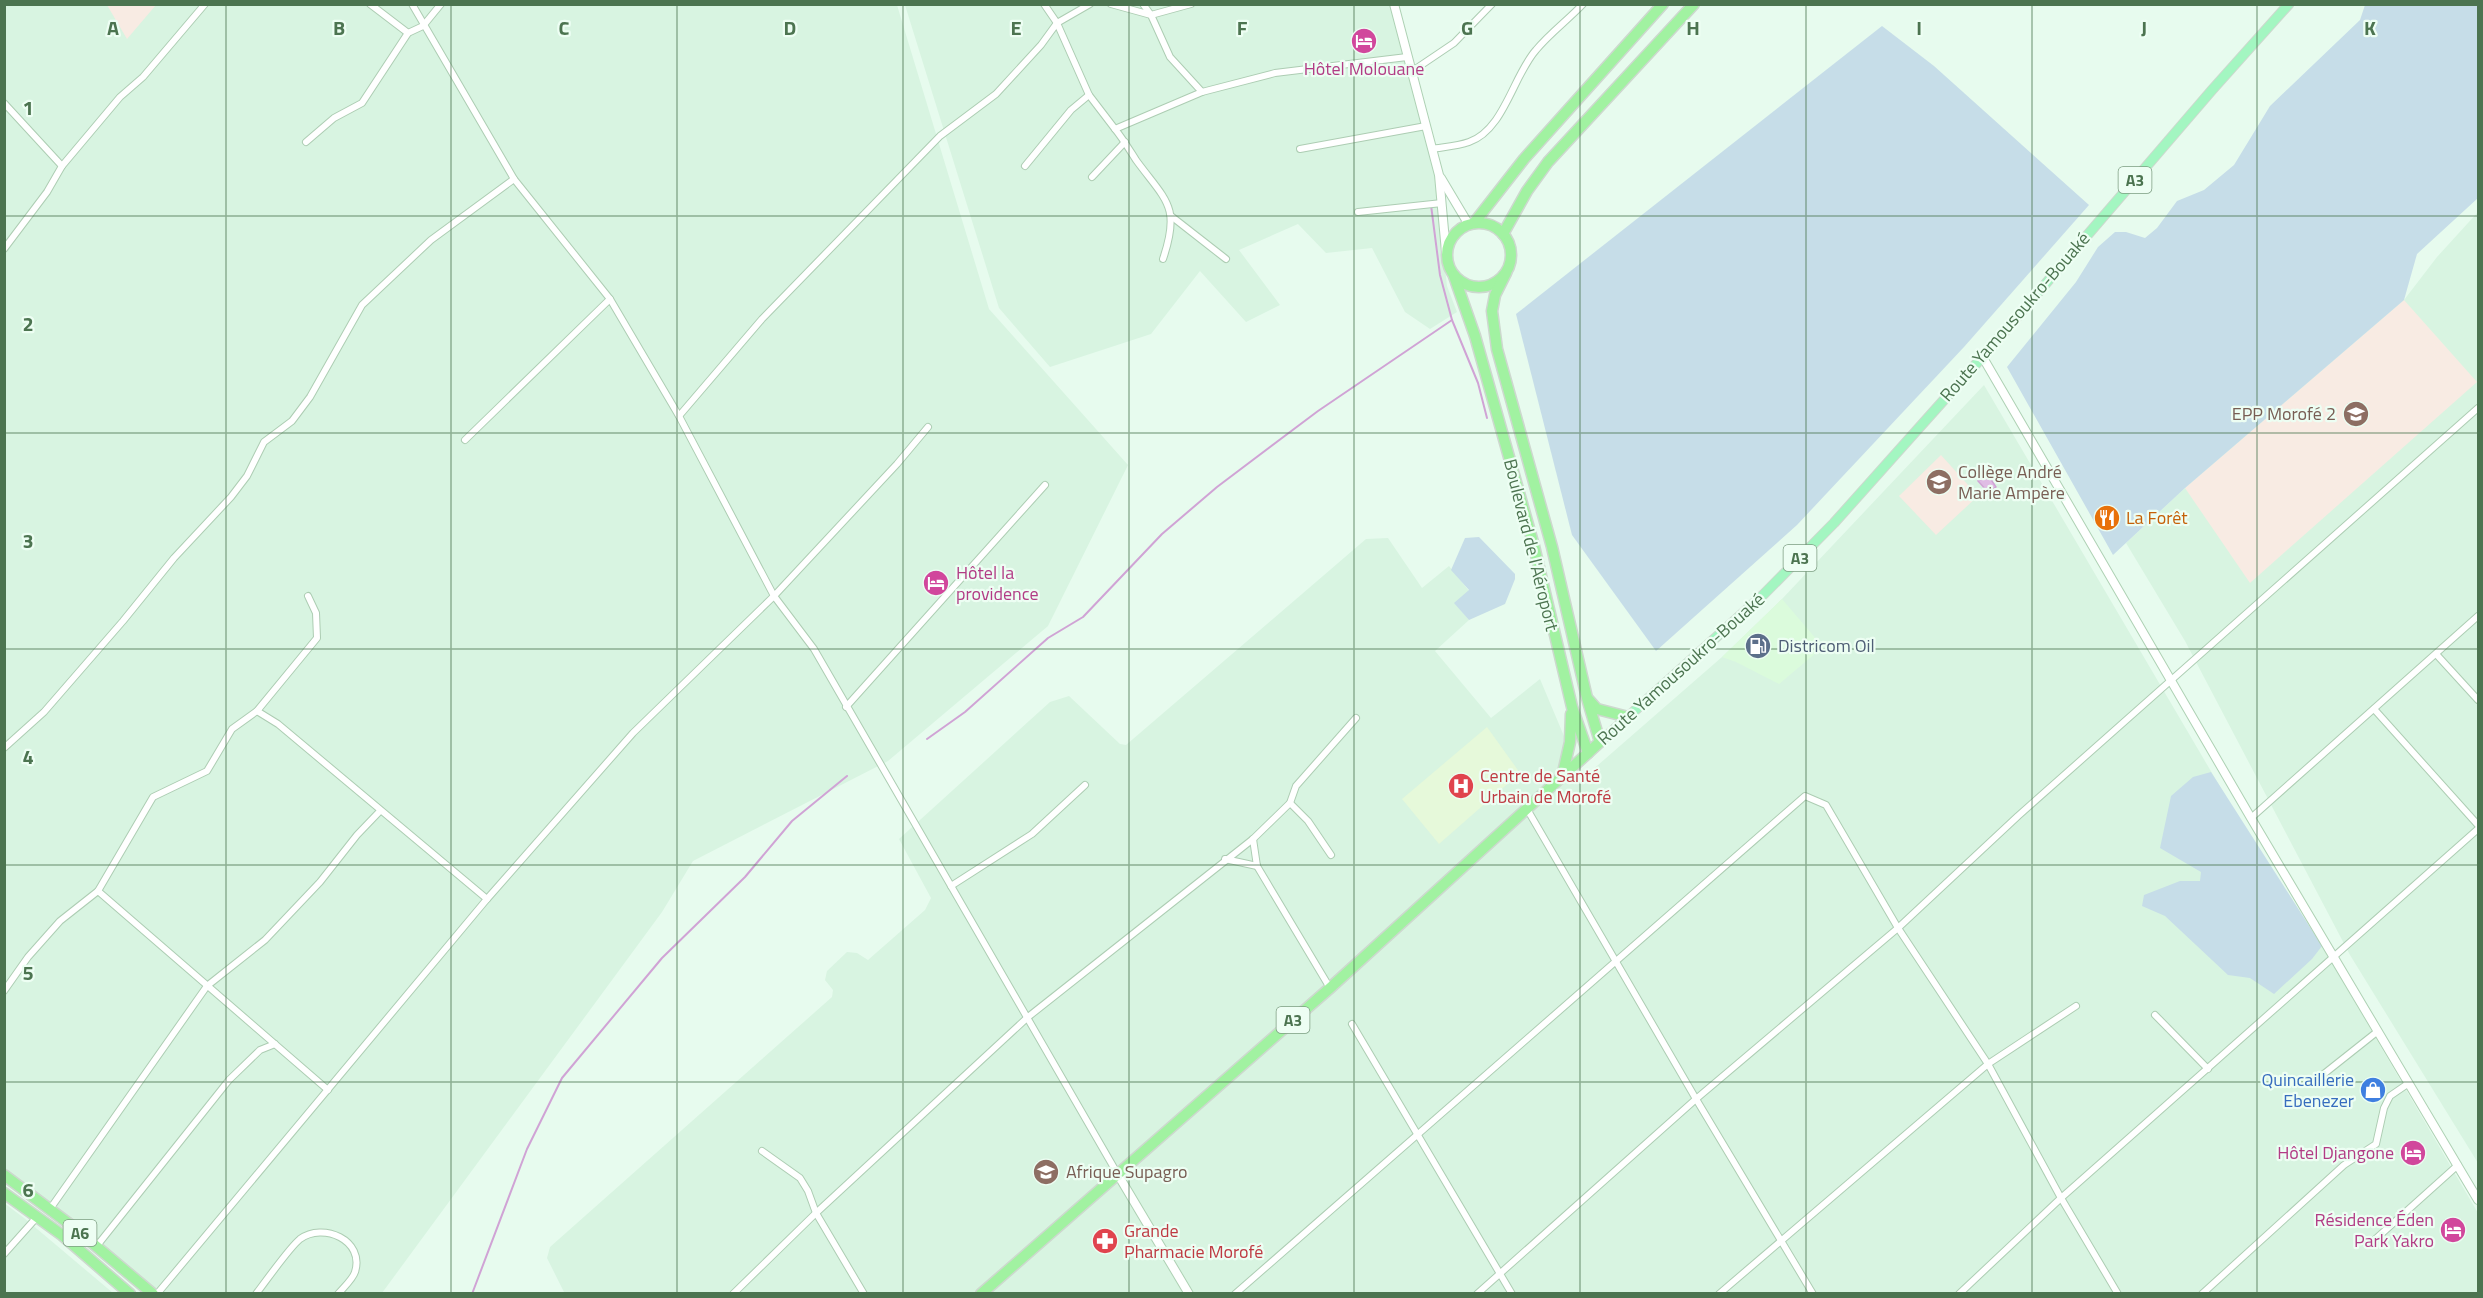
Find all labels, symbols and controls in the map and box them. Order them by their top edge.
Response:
text: A [107,12,119,43]
text: B [333,12,345,43]
text: C [559,12,570,43]
text: D [784,12,796,43]
text: E [1010,12,1022,43]
text: F [1237,12,1248,43]
text: G [1461,12,1473,43]
text: H [1686,12,1700,43]
text: I [1916,12,1922,43]
text: J [2141,12,2147,43]
text: K [2364,12,2376,43]
hotel icon: Hôtel Molouane [1349,26,1379,56]
place label: Hôtel Molouane [1304,55,1424,82]
text: 1 [22,92,34,123]
road number: A3 [2118,167,2152,193]
street label: Route Yamousoukro-Bouaké [1933,226,2096,407]
text: 2 [22,308,34,339]
school or university icon: EPP Morofé 2 [2341,399,2371,429]
place label: EPP Morofé 2 [2232,400,2336,427]
street label: Boulevard de l'Aéroport [1497,456,1566,635]
place label: Collège André Marie Ampère [1958,458,2065,506]
school or university icon: Collège André Marie Ampère [1924,467,1954,497]
restaurant icon: La Forêt [2092,503,2122,533]
place label: La Forêt [2126,504,2188,531]
text: 3 [22,525,34,556]
road number: A3 [1784,545,1816,571]
place label: Hôtel la providence [956,559,1039,607]
hotel icon: Hôtel la providence [921,568,951,598]
street label: Route Yamousoukro-Bouaké [1591,586,1770,751]
fuel station icon: Districom Oil [1743,631,1773,661]
place label: Districom Oil [1778,632,1875,659]
text: 4 [22,741,34,772]
place label: Centre de Santé Urbain de Morofé [1480,762,1611,810]
hospital icon: Centre de Santé Urbain de Morofé [1446,771,1476,801]
text: 5 [22,957,34,988]
road number: A3 [1276,1007,1310,1033]
place label: Quincaillerie Ebenezer [2261,1066,2354,1114]
shop icon: Quincaillerie Ebenezer [2358,1075,2388,1105]
hotel icon: Hôtel Djangone [2398,1138,2428,1168]
place label: Hôtel Djangone [2277,1139,2394,1166]
school or university icon: Afrique Supagro [1031,1157,1061,1187]
place label: Afrique Supagro [1066,1158,1187,1185]
text: 6 [22,1174,34,1205]
place label: Résidence Éden Park Yakro [2315,1206,2434,1254]
hotel icon: Résidence Éden Park Yakro [2438,1215,2468,1245]
place label: Grande Pharmacie Morofé [1124,1217,1263,1265]
road number: A6 [64,1220,97,1246]
pharmacy icon: Grande Pharmacie Morofé [1090,1226,1120,1256]

